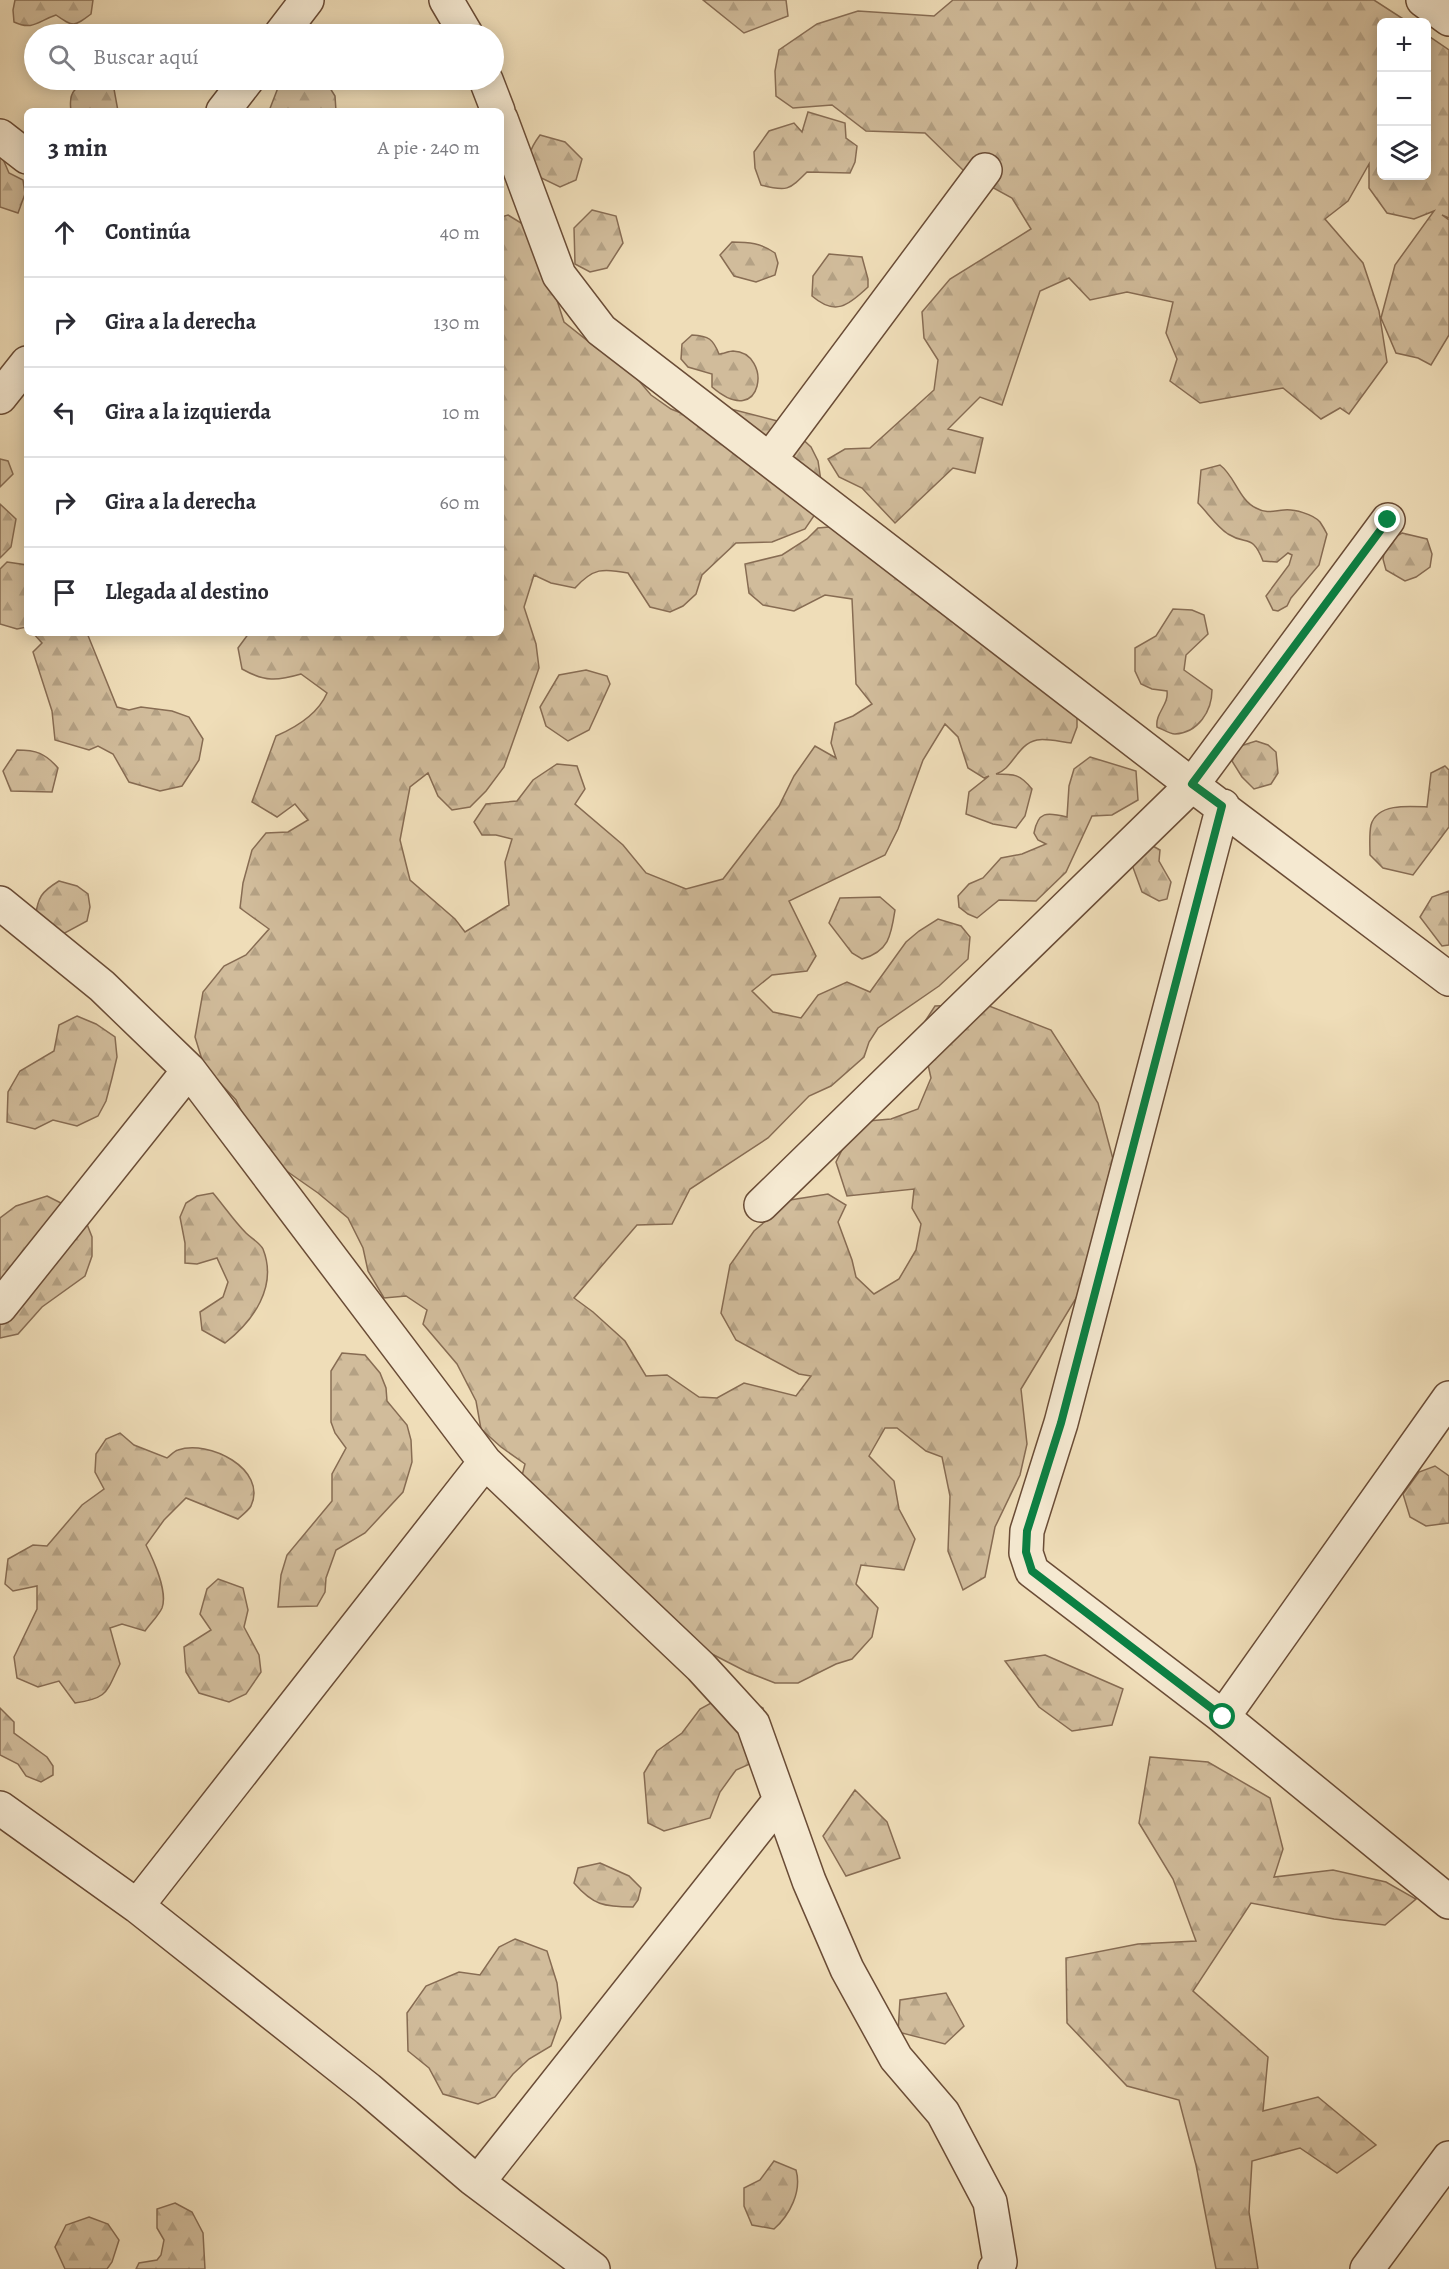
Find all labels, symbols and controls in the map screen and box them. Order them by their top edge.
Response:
map controls [1377,18,1431,180]
button: + [1377,18,1431,72]
search box [24,24,504,90]
icon: search [45,41,78,74]
text: Buscar aquí [93,42,199,72]
button: − [1377,72,1431,126]
button: layers [1377,126,1431,180]
text: 3 min [48,130,108,165]
text: A pie · 240 m [378,134,480,161]
icon: ahead [48,216,81,249]
text: Continúa [105,217,191,247]
text: 40 m [440,219,480,246]
icon: right [48,306,81,339]
text: Gira a la derecha [105,307,256,337]
text: 130 m [434,309,480,336]
icon: left [48,396,81,429]
text: Gira a la izquierda [105,397,271,427]
text: 10 m [442,399,480,426]
icon: right [48,486,81,519]
text: Gira a la derecha [105,487,256,517]
text: 60 m [440,489,480,516]
route end [1374,506,1400,532]
icon: arrive [48,576,81,609]
text: Llegada al destino [105,577,269,607]
route start [1209,1703,1235,1729]

